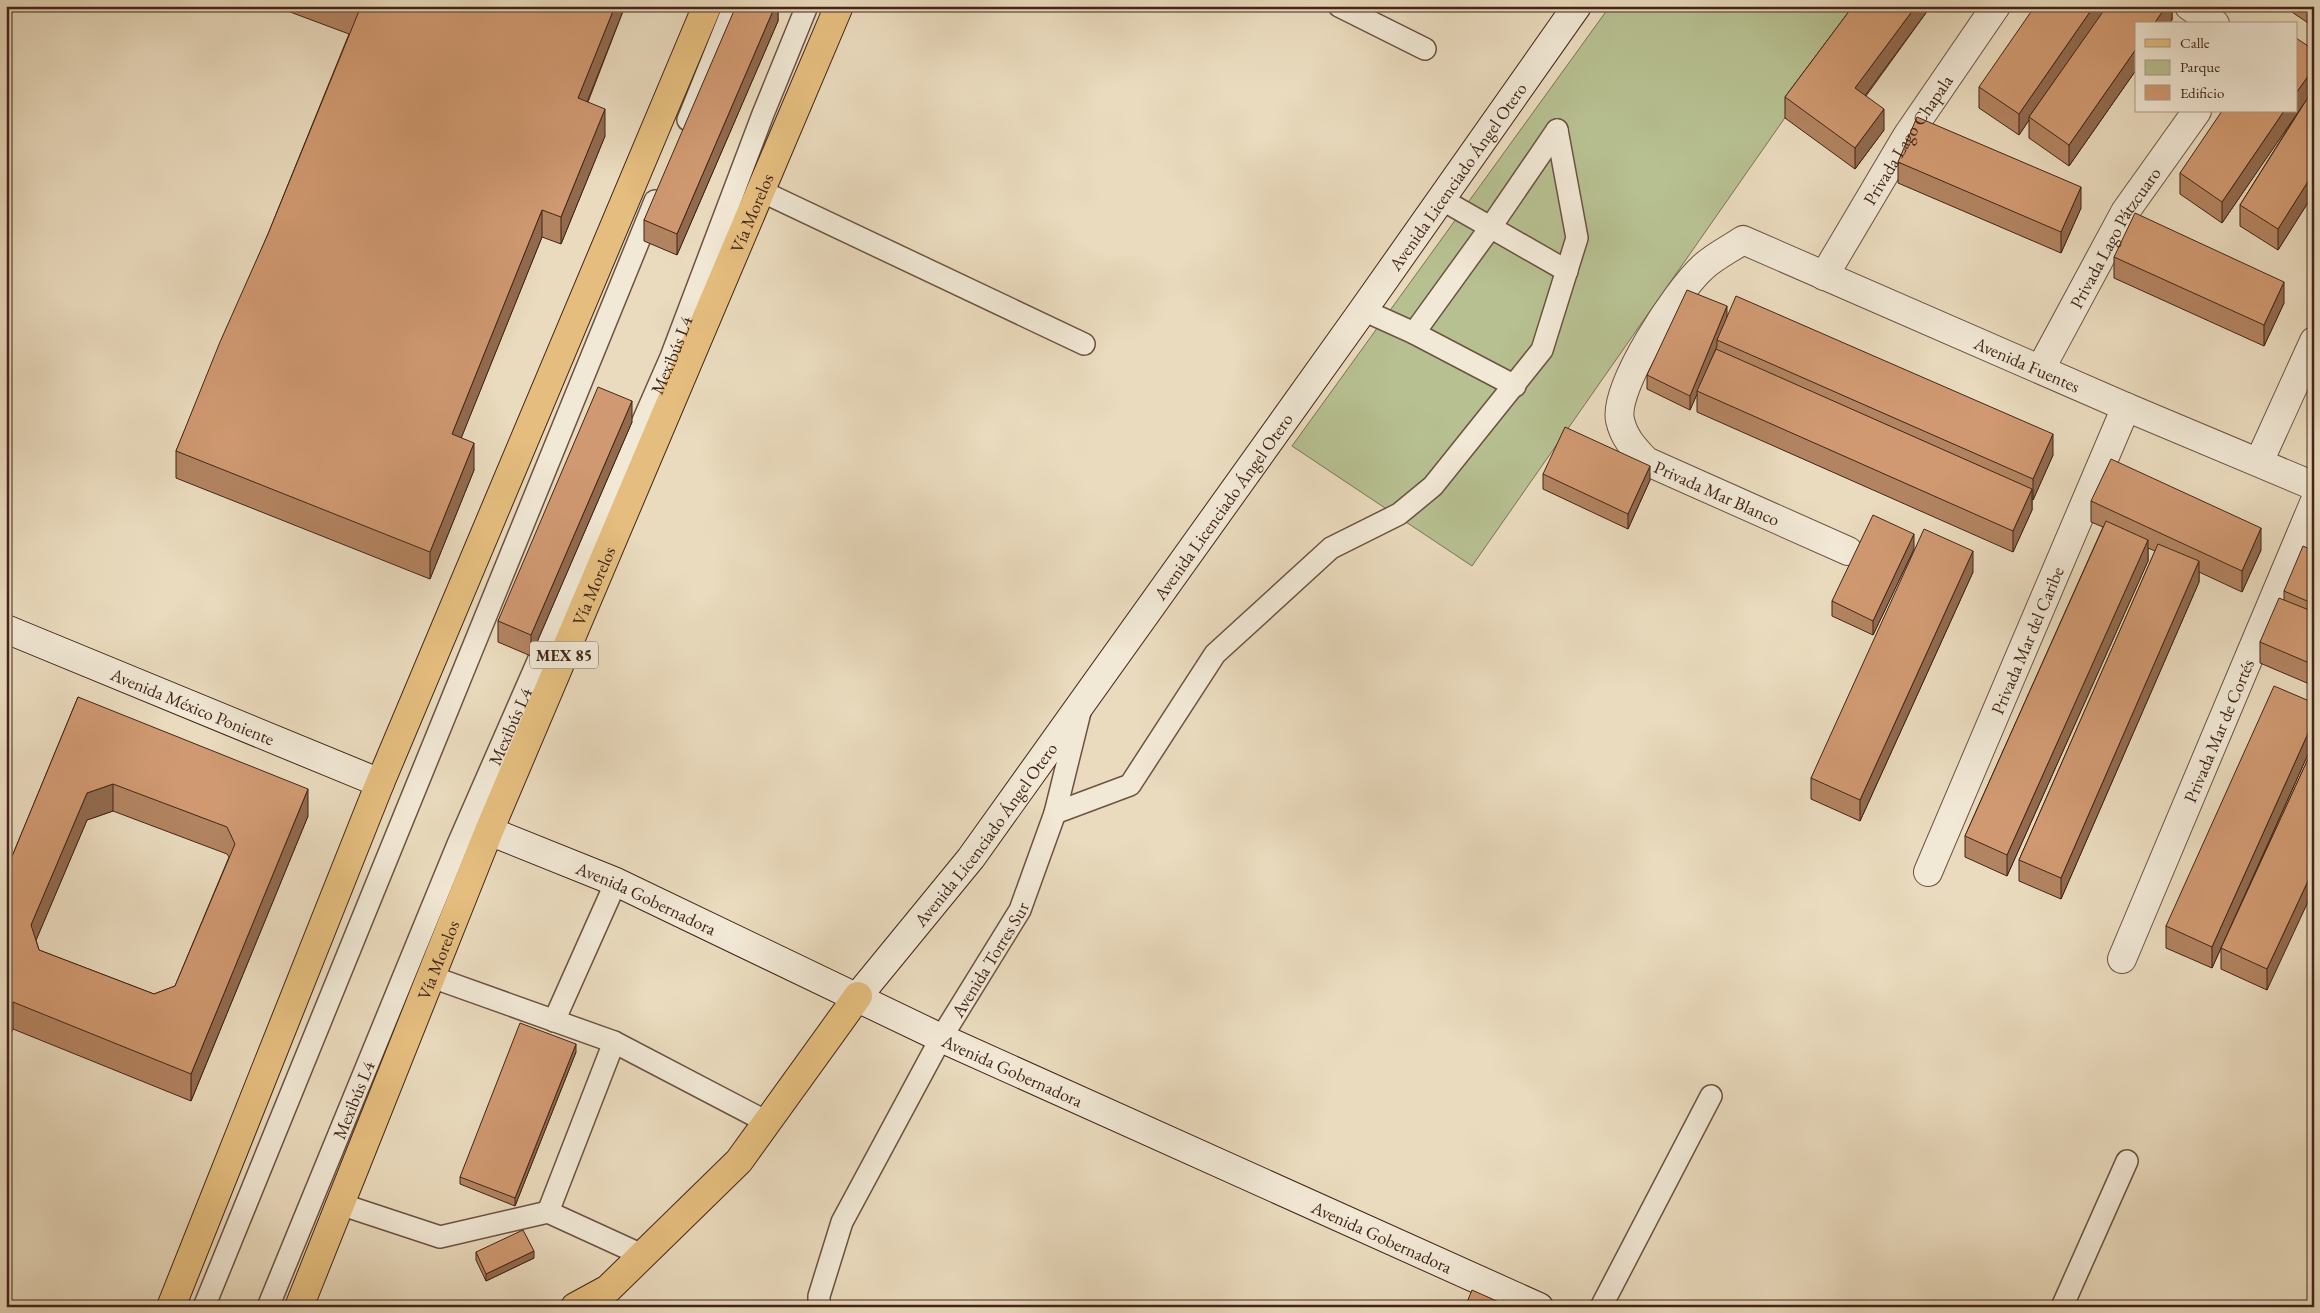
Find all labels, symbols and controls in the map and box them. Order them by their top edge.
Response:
legend [2135,22,2298,112]
text: Calle [2180,33,2210,52]
text: Parque [2180,57,2220,76]
street label: Privada Lago Chapala [1857,69,1958,209]
street label: Avenida Licenciado Ángel Otero [1383,77,1531,275]
text: Edificio [2180,83,2224,102]
street label: Privada Lago Pátzcuaro [2064,162,2165,312]
street label: Vía Morelos [724,170,778,256]
street label: Mexibús L4 [645,312,697,397]
street label: Avenida Fuentes [1970,330,2084,397]
street label: Avenida Licenciado Ángel Otero [1147,408,1297,605]
street label: Privada Mar Blanco [1651,455,1783,531]
street label: Vía Morelos [566,542,620,629]
street label: Privada Mar del Caribe [1985,563,2068,718]
road number: MEX 85 [530,642,598,668]
street label: Privada Mar de Cortés [2178,655,2259,806]
street label: Avenida México Poniente [107,662,278,750]
street label: Mexibús L4 [483,684,537,768]
street label: Avenida Licenciado Ángel Otero [908,737,1062,932]
street label: Avenida Gobernadora [572,855,721,940]
street label: Avenida Torres Sur [945,899,1033,1022]
street label: Vía Morelos [411,916,464,1003]
street label: Avenida Gobernadora [938,1028,1087,1112]
street label: Mexibús L4 [327,1057,379,1142]
street label: Avenida Gobernadora [1307,1194,1457,1278]

